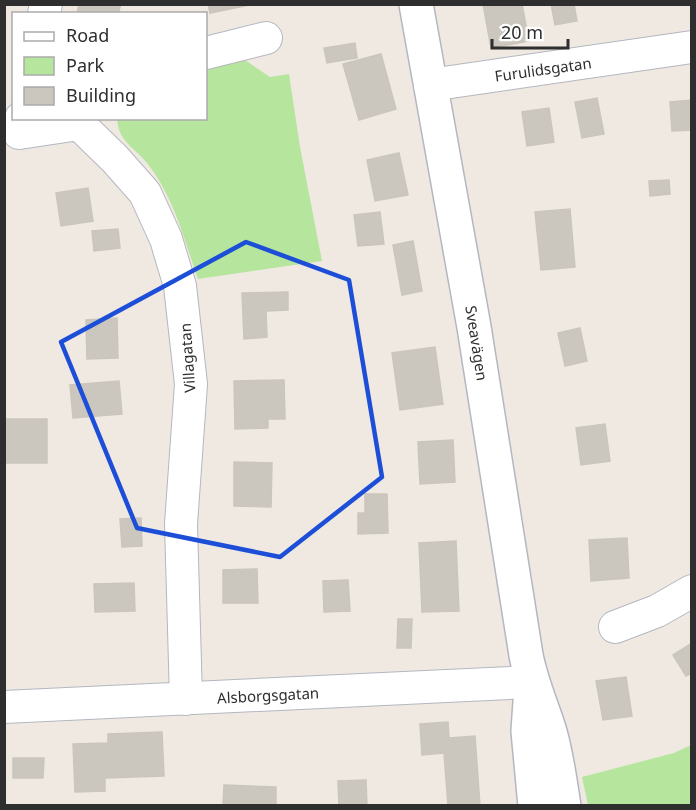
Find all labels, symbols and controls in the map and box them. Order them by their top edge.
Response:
legend [12,12,207,120]
scale bar [492,12,568,50]
text: 20 m [501,20,543,44]
text: Road [66,23,109,47]
street label: Furulidsgatan [493,52,593,86]
text: Park [66,53,104,77]
text: Building [66,83,136,107]
street label: Sveavägen [461,304,493,382]
street label: Villagatan [175,323,199,393]
street label: Alsborgsgatan [216,682,320,708]

